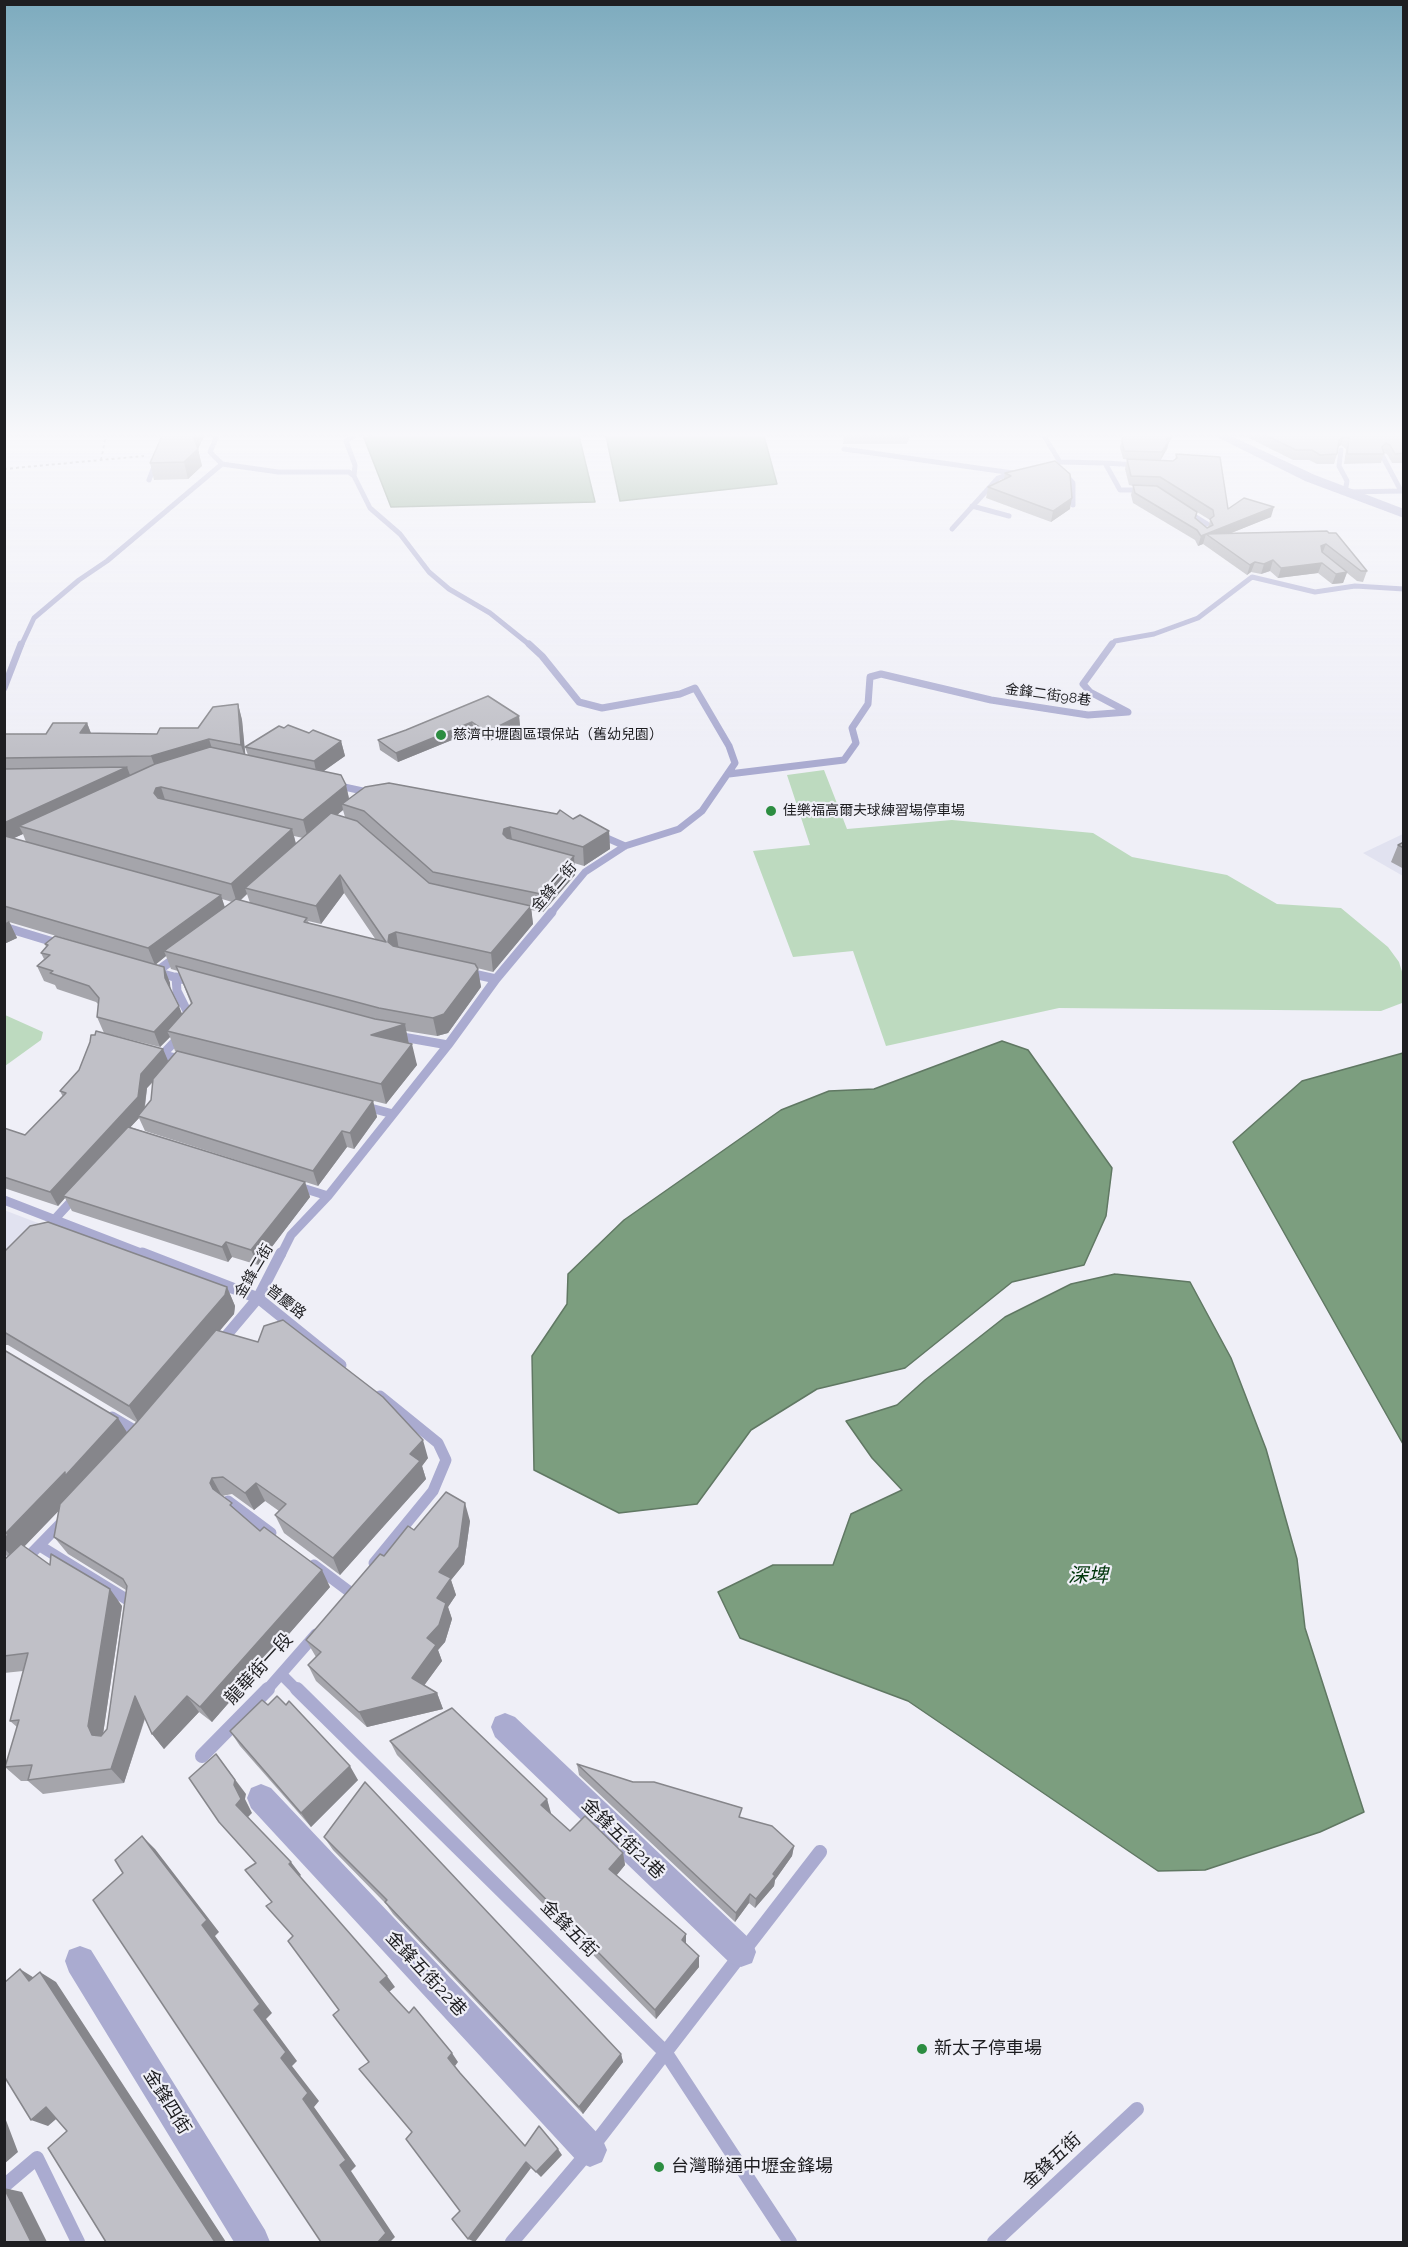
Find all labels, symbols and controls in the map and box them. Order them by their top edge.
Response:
street label: 金鋒二街98巷 [1004,681,1092,709]
place label: 慈濟中壢園區環保站（舊幼兒園） [453,727,663,743]
marker: 慈濟中壢園區環保站（舊幼兒園） [434,728,448,742]
place label: 佳樂福高爾夫球練習場停車場 [783,803,965,819]
marker: 佳樂福高爾夫球練習場停車場 [764,804,778,818]
street label: 金鋒二街 [528,858,580,916]
street label: 金鋒二街 [231,1241,277,1301]
street label: 普慶路 [263,1281,309,1323]
water label: 深埤 [1068,1564,1108,1588]
street label: 龍華街一段 [220,1629,298,1709]
street label: 金鋒五街21巷 [577,1794,669,1884]
street label: 金鋒五街 [536,1896,602,1962]
street label: 金鋒五街22巷 [381,1927,471,2021]
place label: 新太子停車場 [934,2038,1042,2060]
marker: 新太子停車場 [915,2042,929,2056]
street label: 金鋒四街 [139,2066,195,2138]
street label: 金鋒五街 [1018,2129,1086,2193]
place label: 台灣聯通中壢金鋒場 [671,2156,833,2178]
marker: 台灣聯通中壢金鋒場 [652,2160,666,2174]

